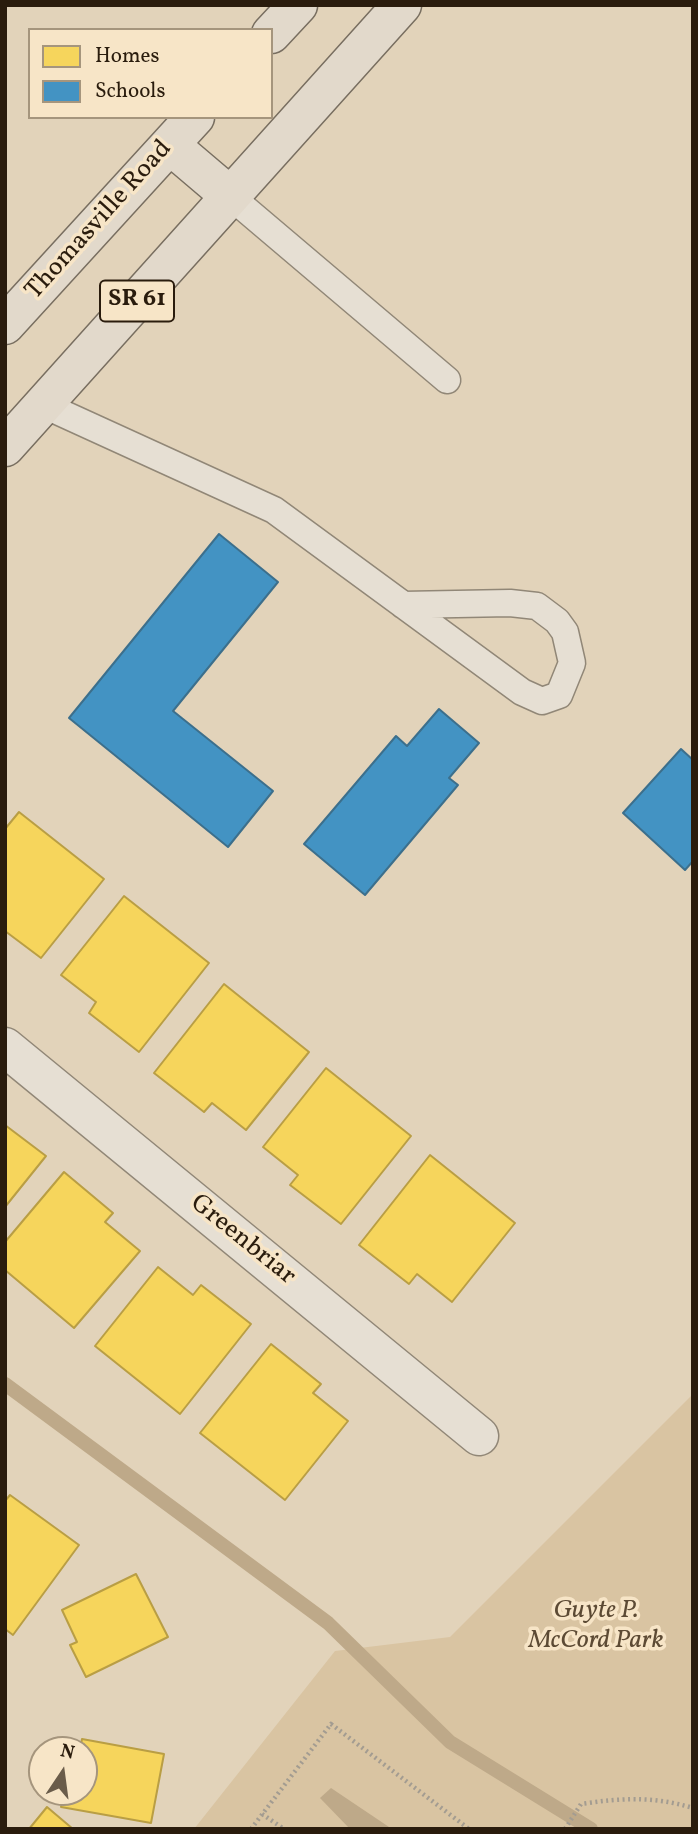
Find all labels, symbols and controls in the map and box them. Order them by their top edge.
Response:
legend [28,28,273,119]
text: Homes [95,42,160,71]
text: Schools [95,77,165,106]
street label: Thomasville Road [20,135,180,307]
road number: SR 61 [100,280,174,322]
street label: Greenbriar [183,1189,301,1293]
park label: Guyte P. McCord Park [528,1596,664,1658]
north arrow [28,1736,98,1806]
text: N [58,1738,77,1767]

